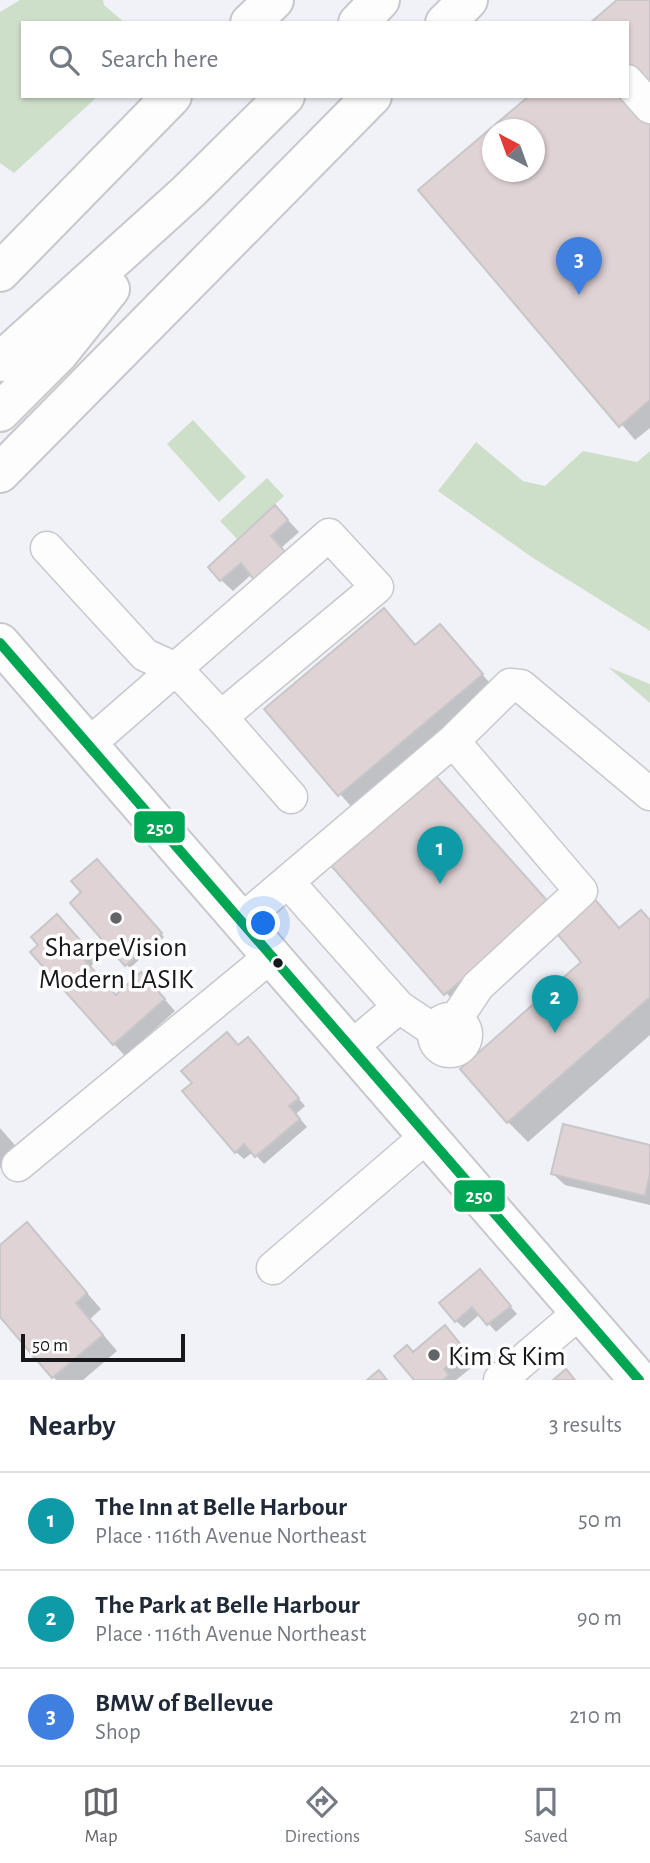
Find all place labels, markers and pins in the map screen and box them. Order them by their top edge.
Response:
pin: 3 [556,237,602,295]
pin: 1 [417,826,463,884]
marker: SharpeVision Modern LASIK [108,910,124,926]
place label: SharpeVision Modern LASIK [39,934,194,994]
unlabelled marker [271,956,285,970]
pin: 2 [532,975,578,1033]
place label: Kim & Kim [448,1343,566,1371]
marker: Kim & Kim [426,1347,442,1363]

